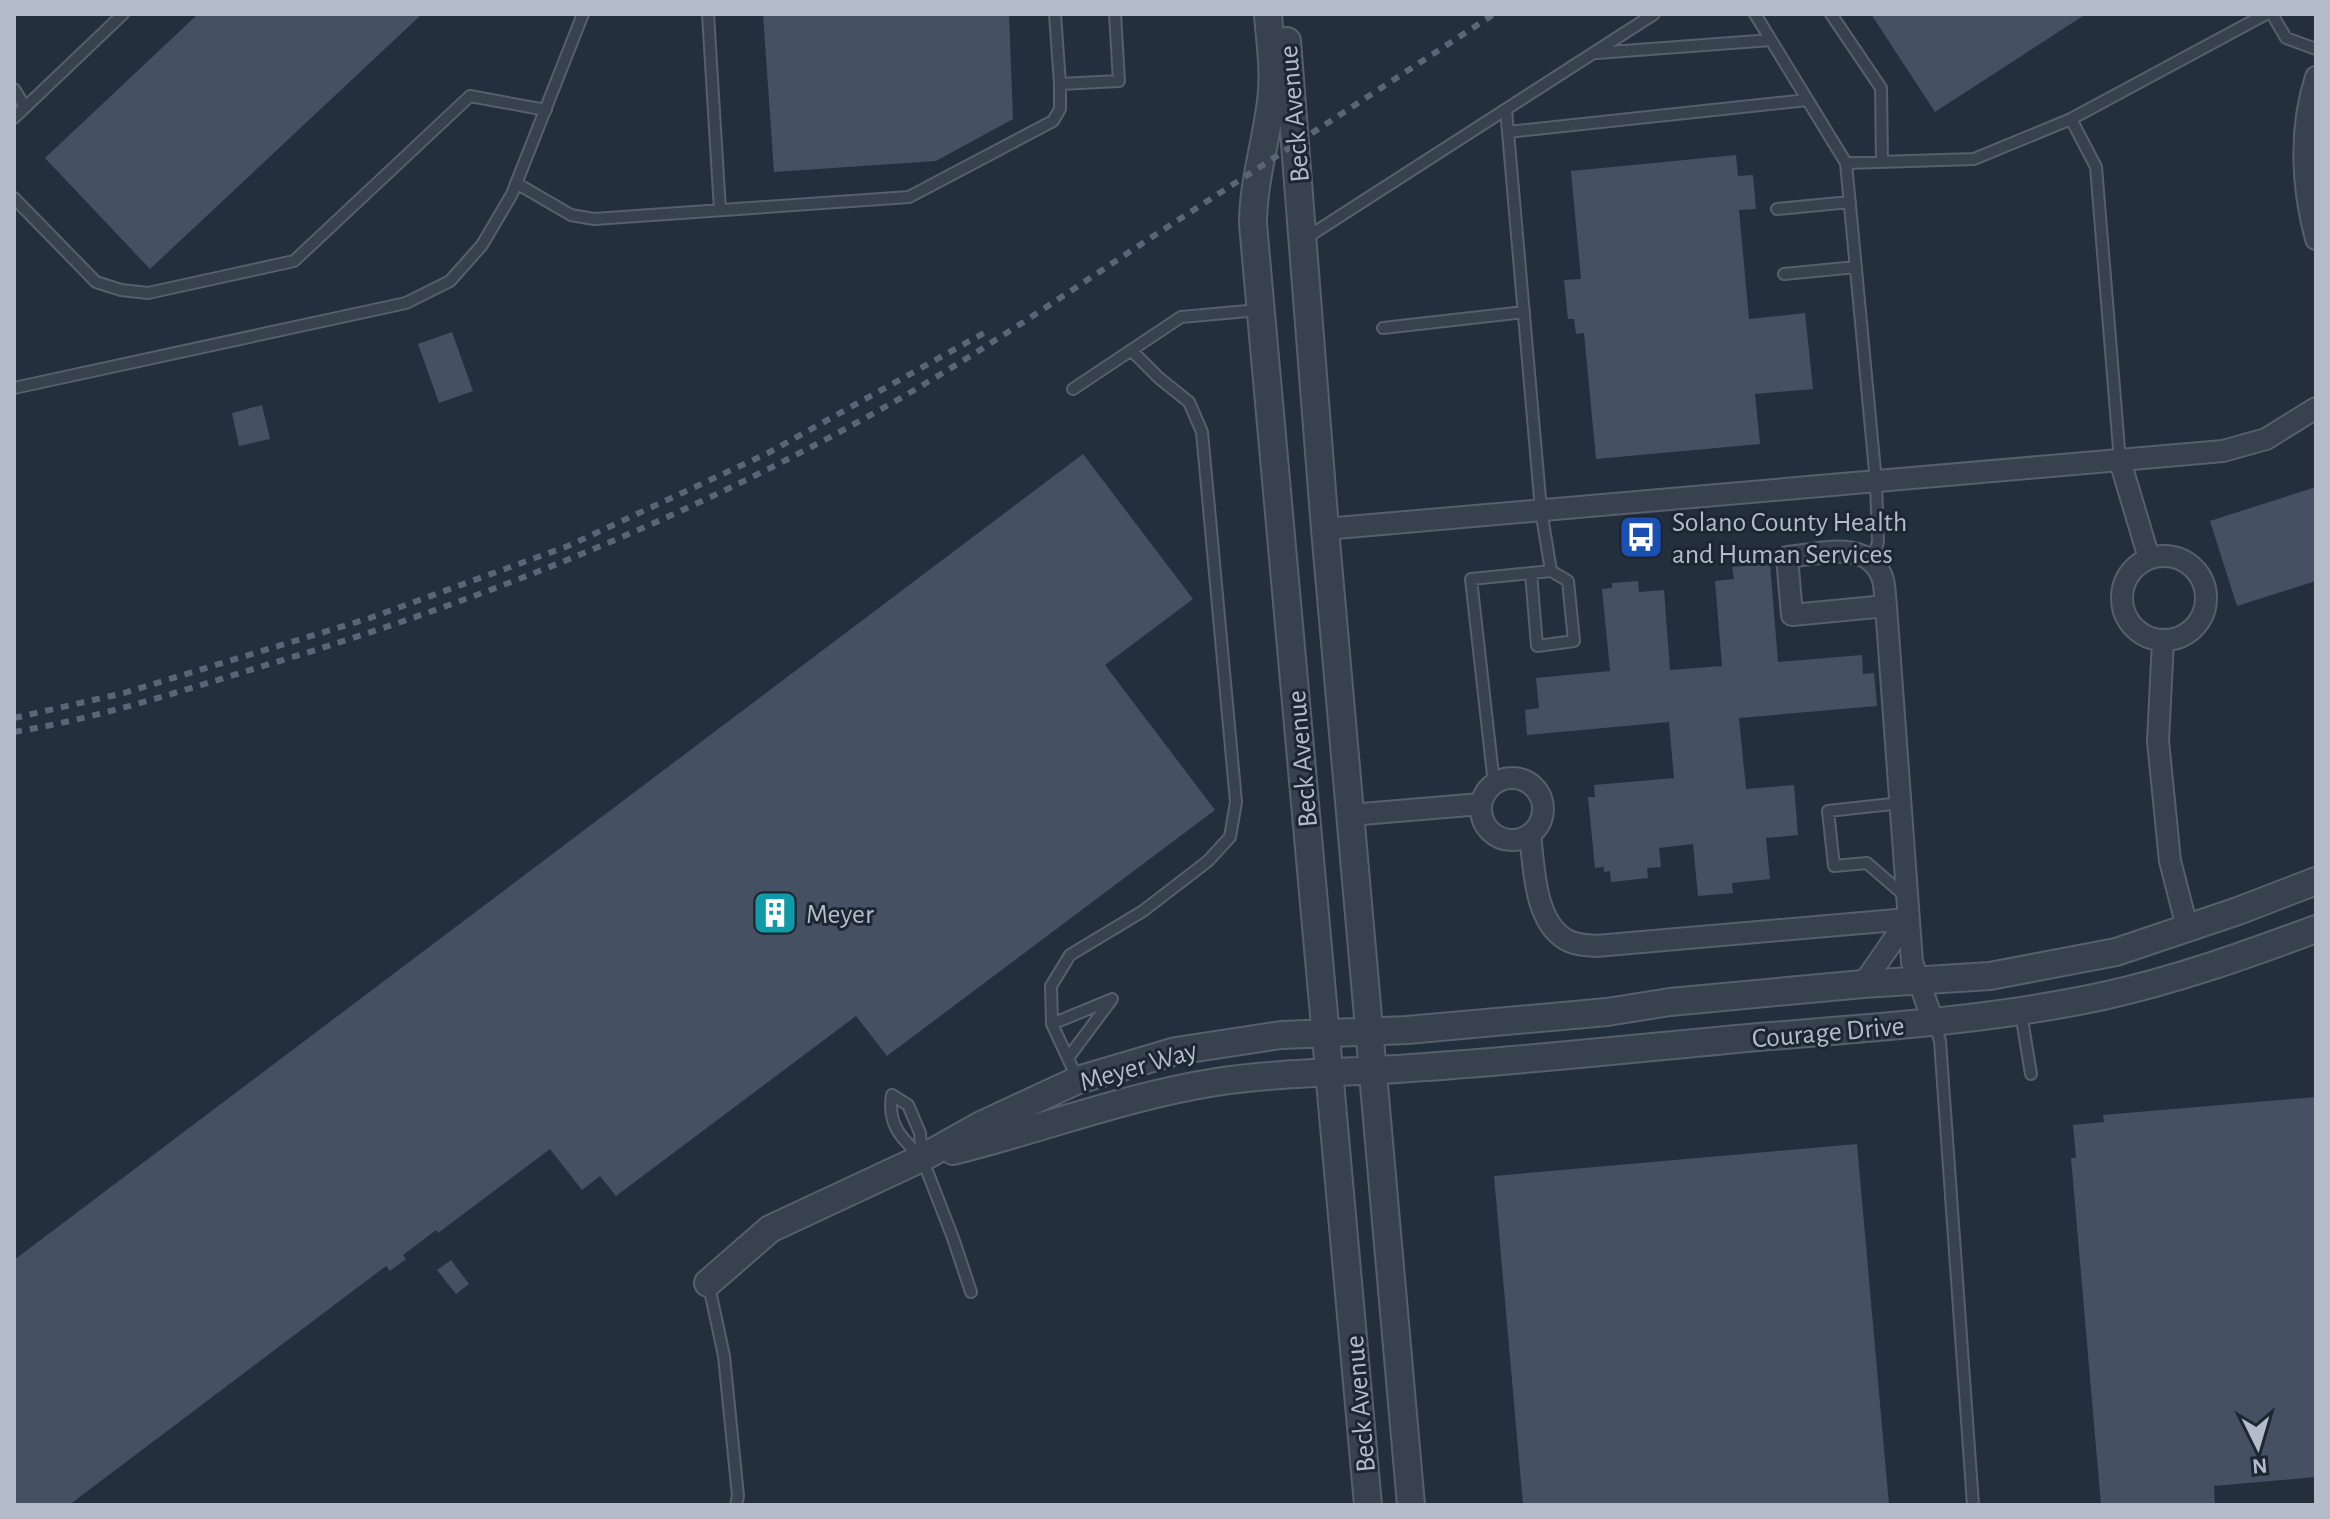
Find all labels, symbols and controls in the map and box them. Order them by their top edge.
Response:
street label: Beck Avenue [1275,44,1315,184]
place label: Solano County Health and Human Services [1672,509,1907,569]
bus stop icon: Solano County Health and Human Services [1617,513,1665,561]
street label: Beck Avenue [1283,689,1323,829]
building icon: Meyer [751,889,799,937]
place label: Meyer [806,901,874,929]
street label: Courage Drive [1751,1012,1906,1054]
street label: Meyer Way [1077,1037,1200,1097]
street label: Beck Avenue [1341,1334,1381,1474]
north arrow [2218,1407,2298,1487]
text: N [2251,1454,2268,1478]

